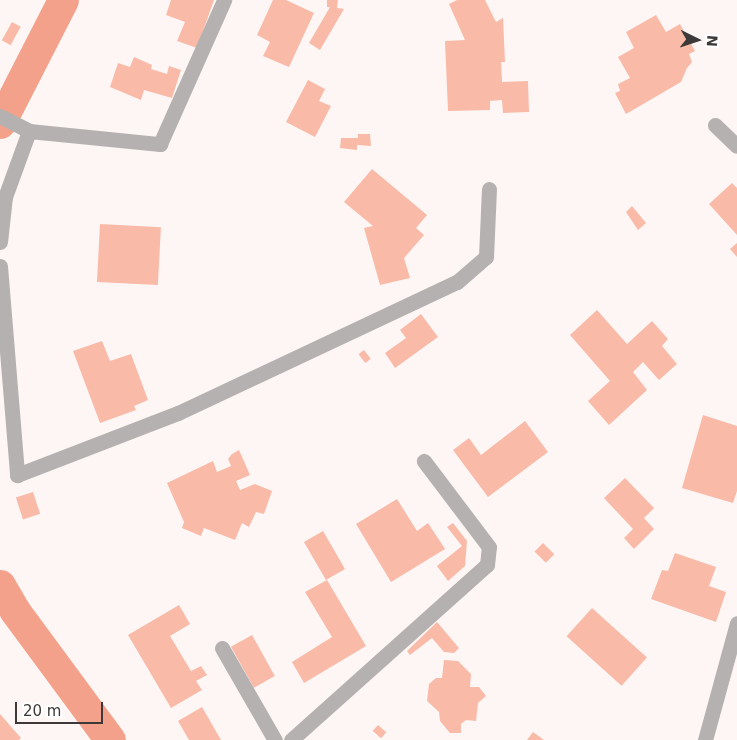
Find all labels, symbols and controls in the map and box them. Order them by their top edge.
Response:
north arrow [672,15,722,65]
text: N [704,35,720,47]
scale bar [18,692,105,724]
text: 20 m [23,702,61,720]

